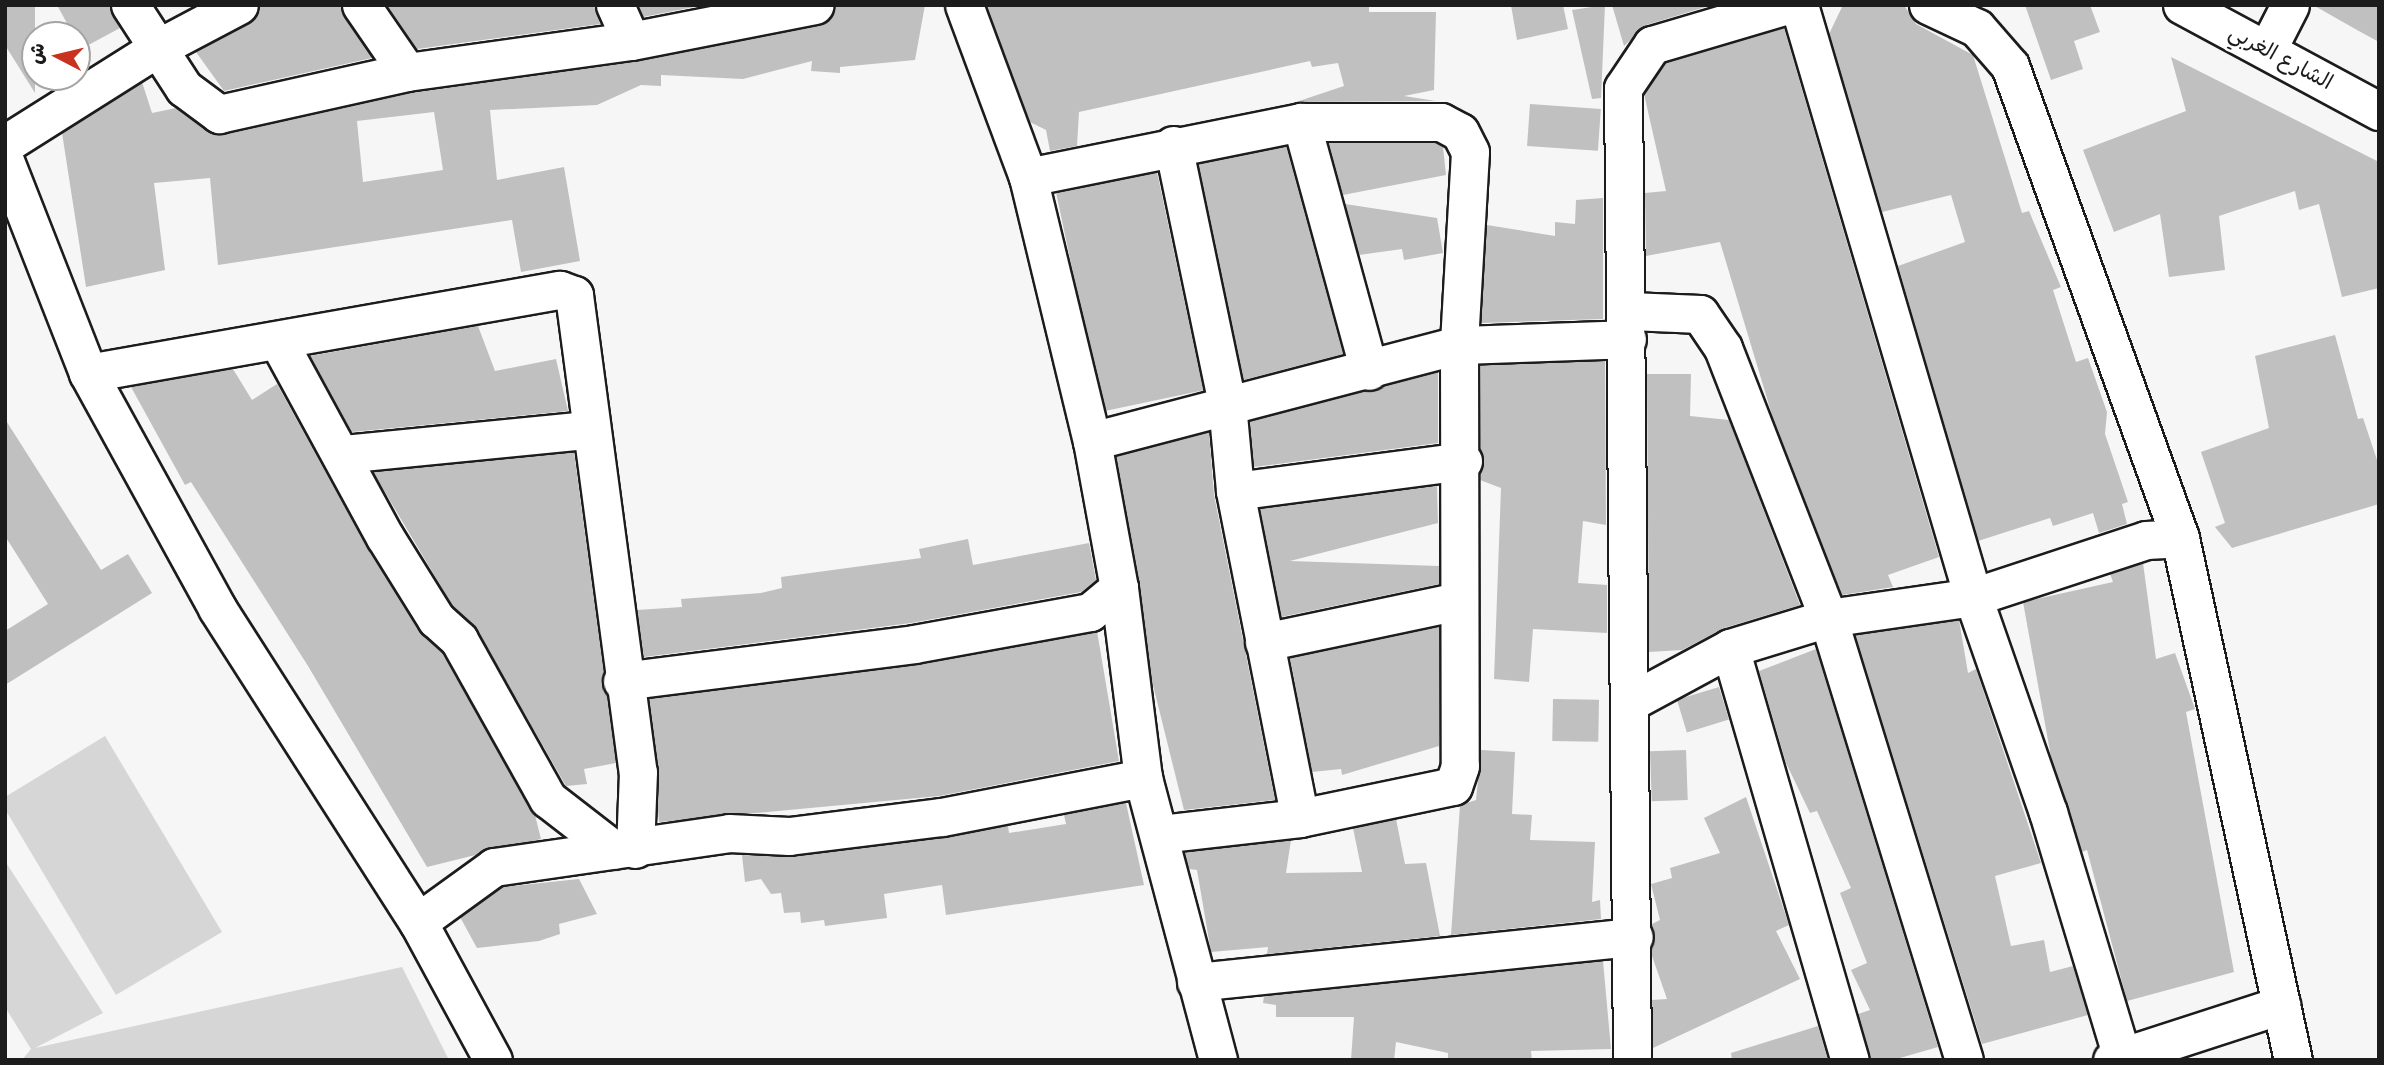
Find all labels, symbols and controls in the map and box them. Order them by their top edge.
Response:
street label: الشارع الغربي [2225,19,2337,95]
north arrow [21,21,91,91]
text: ش [19,41,54,66]

